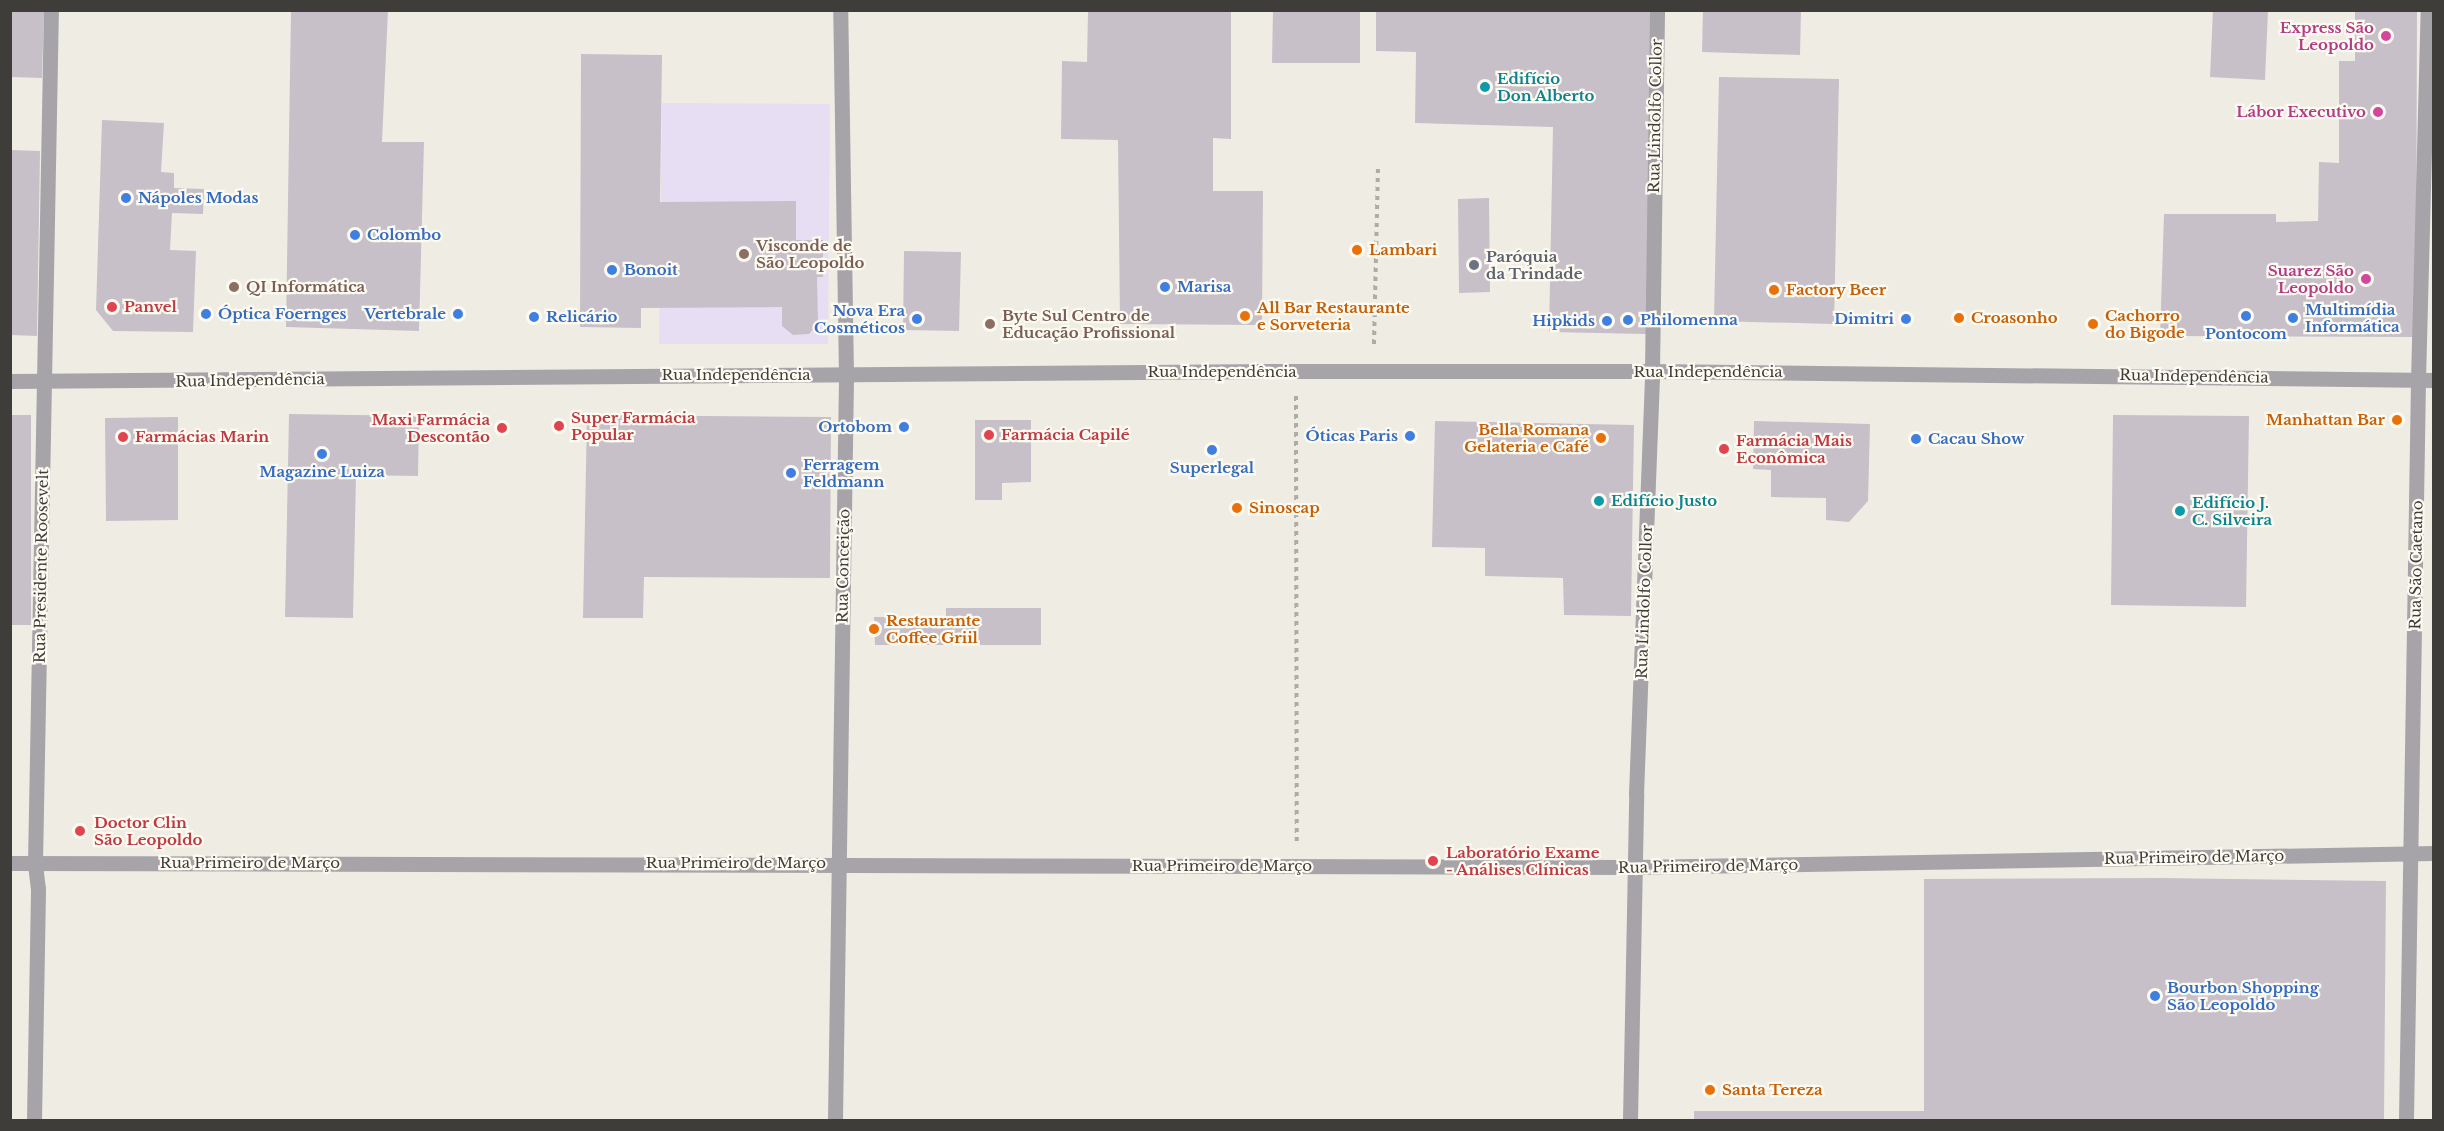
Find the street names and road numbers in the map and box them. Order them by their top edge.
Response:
street label: Rua Lindolfo Collor [1645,39,1665,193]
street label: Rua Independência [1147,363,1297,381]
street label: Rua Independência [1633,363,1783,381]
street label: Rua Independência [661,366,811,384]
street label: Rua Independência [2119,366,2269,386]
street label: Rua Independência [175,370,325,390]
street label: Rua Presidente Roosevelt [30,469,52,663]
street label: Rua São Caetano [2406,500,2426,630]
street label: Rua Conceição [833,509,853,623]
street label: Rua Lindolfo Collor [1632,525,1656,679]
street label: Rua Primeiro de Março [2104,846,2284,868]
street label: Rua Primeiro de Março [160,854,340,872]
street label: Rua Primeiro de Março [646,854,826,872]
street label: Rua Primeiro de Março [1618,855,1798,877]
street label: Rua Primeiro de Março [1132,857,1312,875]

